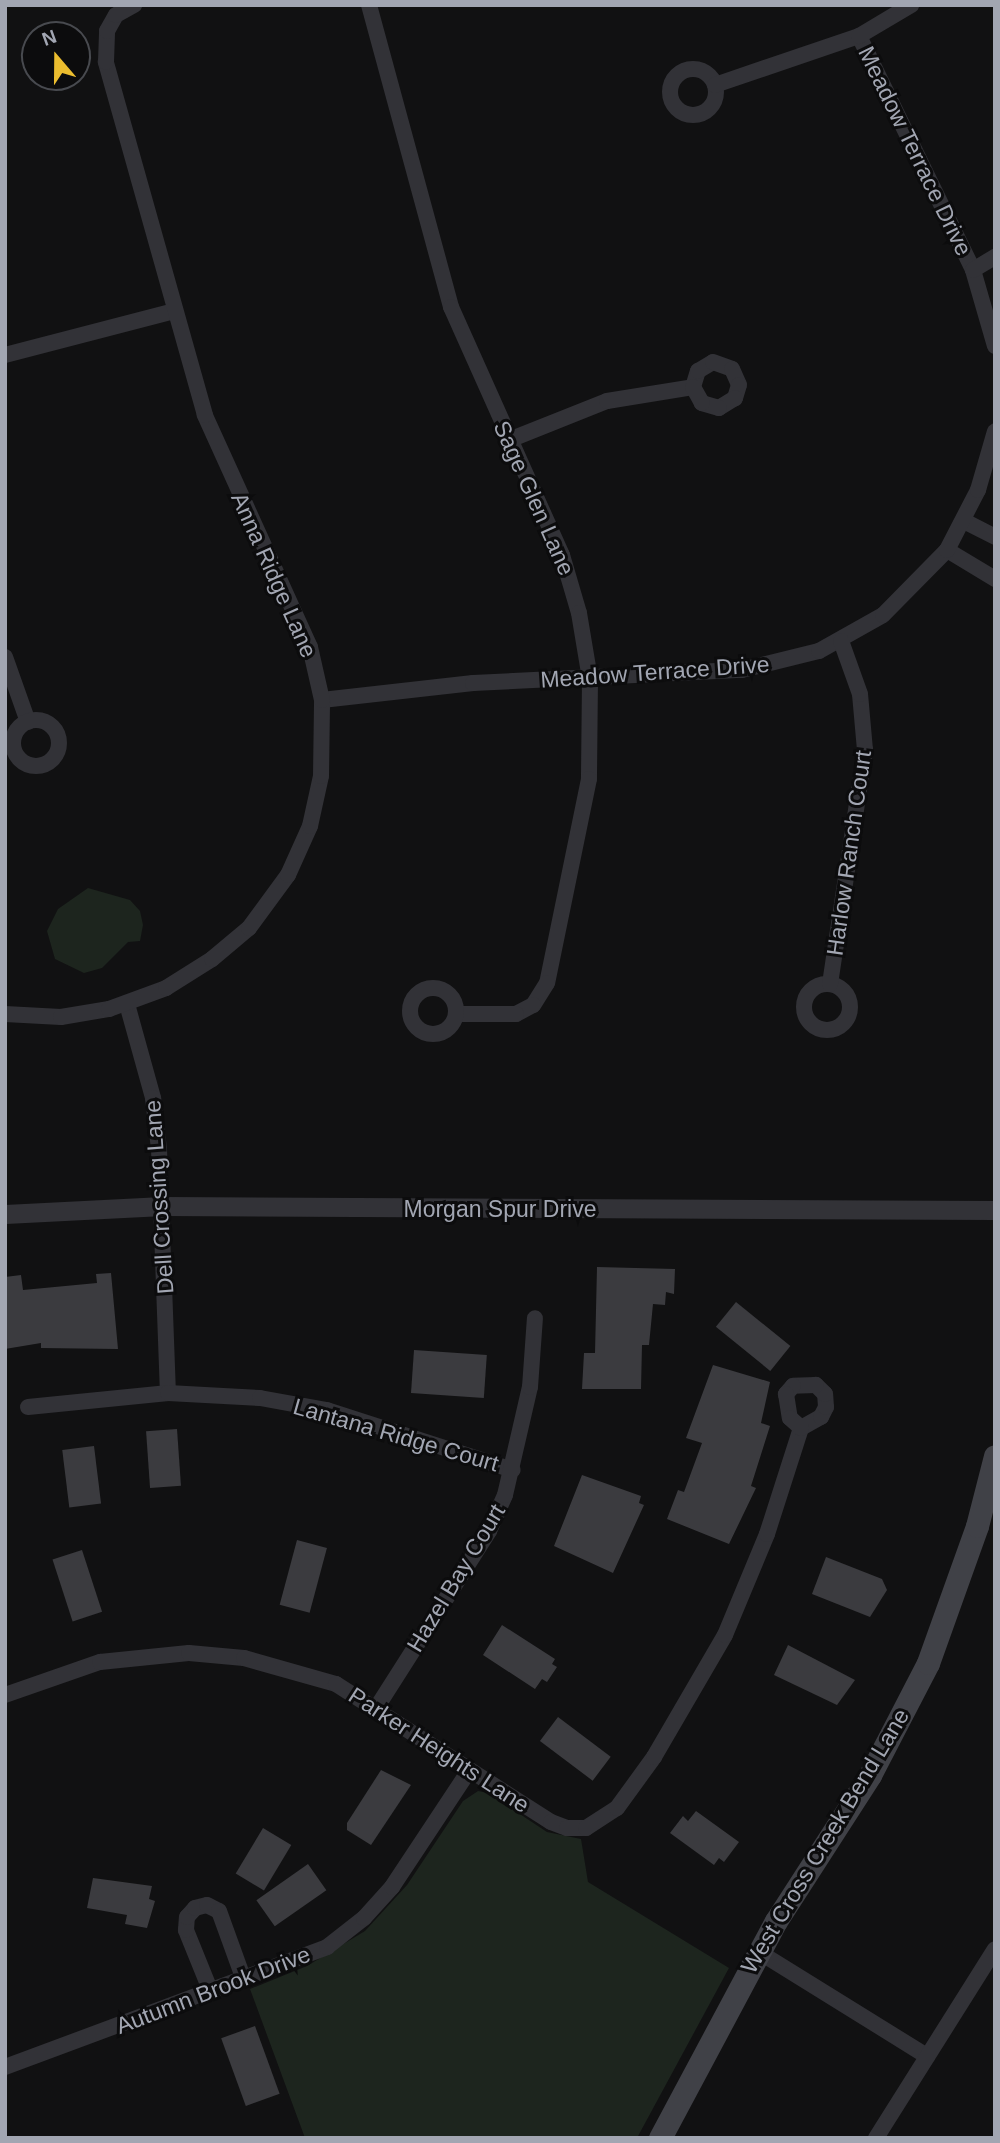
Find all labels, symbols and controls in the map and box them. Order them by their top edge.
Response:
north arrow [21,21,91,91]
text: N [39,25,59,50]
street label: Meadow Terrace Drive [852,42,978,260]
street label: Sage Glen Lane [488,416,580,580]
street label: Anna Ridge Lane [225,488,323,662]
street label: Meadow Terrace Drive [539,650,771,694]
street label: Harlow Ranch Court [821,749,877,957]
street label: Dell Crossing Lane [138,1099,180,1295]
street label: Morgan Spur Drive [403,1195,597,1223]
street label: Lantana Ridge Court [290,1392,502,1478]
street label: Hazel Bay Court [401,1499,511,1657]
street label: Parker Heights Lane [344,1681,534,1819]
street label: West Cross Creek Bend Lane [735,1704,915,1978]
street label: Autumn Brook Drive [112,1940,314,2040]

